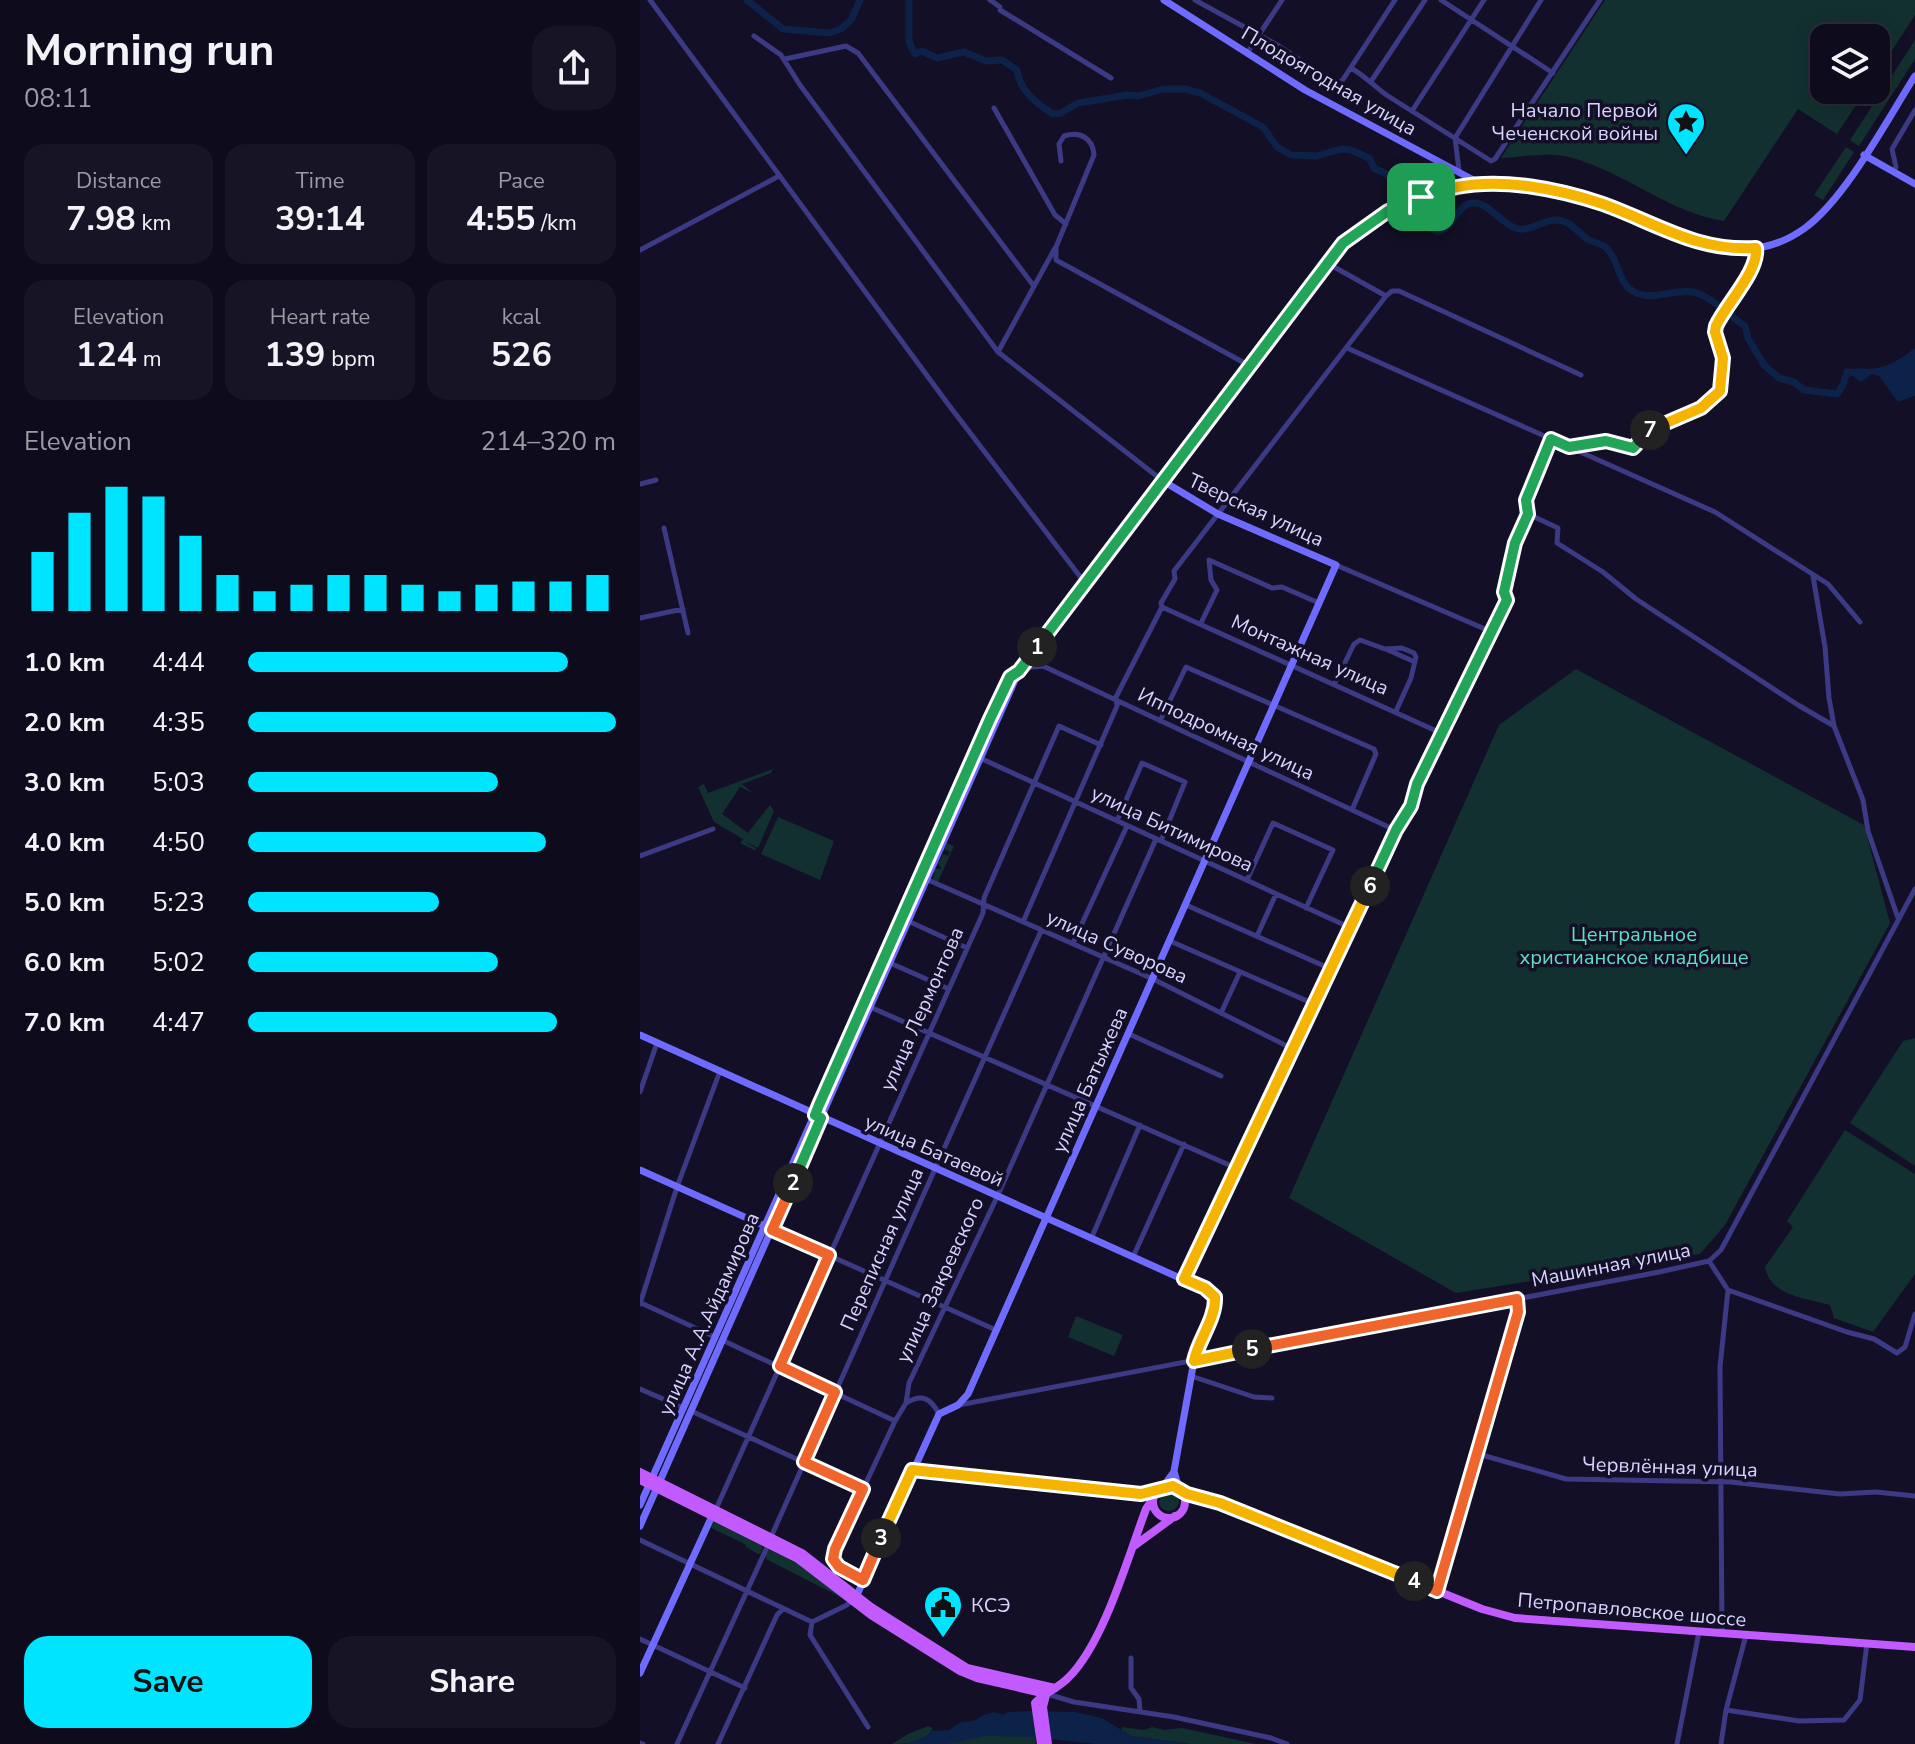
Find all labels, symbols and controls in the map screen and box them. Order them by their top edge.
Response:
street label: Плодоягодная улица [1237,20,1421,142]
text: Morning run [24,21,274,81]
map controls [1810,24,1890,104]
button: layers [1810,24,1890,104]
button: share [532,26,616,110]
text: 08:11 [24,81,92,116]
place label: Начало Первой Чеченской войны [1492,97,1658,147]
place icon: Начало Первой Чеченской войны [1665,101,1707,156]
pin [1387,163,1455,231]
text: Distance [76,166,161,196]
text: Time [296,166,344,196]
text: Pace [498,166,545,196]
icon: arrive [1399,175,1443,219]
text: 7.98 [66,196,136,242]
text: 39:14 [275,196,365,242]
text: 4:55 [466,196,535,242]
text: km [136,208,171,238]
text: /km [535,208,577,238]
text: Elevation [73,302,164,332]
text: Heart rate [270,302,370,332]
text: kcal [502,302,541,332]
text: 124 [76,332,137,378]
text: 139 [264,332,326,378]
text: 526 [491,332,552,378]
text: m [137,344,162,374]
text: bpm [326,344,376,374]
pin: 7 [1630,410,1670,450]
text: 7 [1643,415,1657,445]
text: Elevation [24,424,132,459]
text: 214–320 m [480,424,616,459]
street label: Тверская улица [1184,467,1328,553]
street label: Монтажная улица [1227,608,1393,702]
pin: 1 [1017,627,1057,667]
text: 1 [1030,632,1044,662]
text: 1.0 km [24,645,105,680]
text: 4:44 [152,645,205,680]
street label: Ипподромная улица [1133,681,1319,787]
text: 2.0 km [24,705,105,740]
text: 4:35 [152,705,205,740]
text: 3.0 km [24,765,105,800]
text: 5:03 [152,765,205,800]
street label: улица Битимирова [1086,780,1258,878]
text: 4.0 km [24,825,105,860]
text: 4:50 [152,825,205,860]
pin: 6 [1350,866,1390,906]
text: 6 [1363,871,1377,901]
text: 5.0 km [24,885,105,920]
text: 5:23 [152,885,205,920]
street label: улица Суворова [1042,904,1192,990]
park label: Центральное христианское кладбище [1520,921,1749,971]
street label: улица Лермонтова [874,923,970,1095]
text: 6.0 km [24,945,105,980]
text: 5:02 [152,945,205,980]
street label: улица Батыжева [1046,1003,1134,1157]
text: 7.0 km [24,1005,105,1040]
text: 4:47 [152,1005,205,1040]
street label: улица Батаевой [860,1108,1008,1194]
pin: 2 [773,1163,813,1203]
street label: Переписная улица [834,1163,930,1335]
text: 2 [786,1168,800,1198]
street label: улица Закревского [890,1193,990,1367]
street label: улица А.А.Айдамирова [652,1208,766,1420]
street label: Машинная улица [1529,1236,1693,1294]
pin: 5 [1232,1329,1272,1369]
text: 5 [1245,1334,1259,1364]
street label: Червлённая улица [1582,1450,1758,1484]
pin: 3 [861,1518,901,1558]
text: 3 [874,1523,888,1553]
pin: 4 [1394,1561,1434,1601]
text: 4 [1407,1566,1421,1596]
public building icon: КСЭ [922,1584,964,1639]
street label: Петропавловское шоссе [1517,1587,1747,1633]
place label: КСЭ [971,1592,1011,1619]
button: Save [24,1636,312,1728]
button: Share [328,1636,616,1728]

